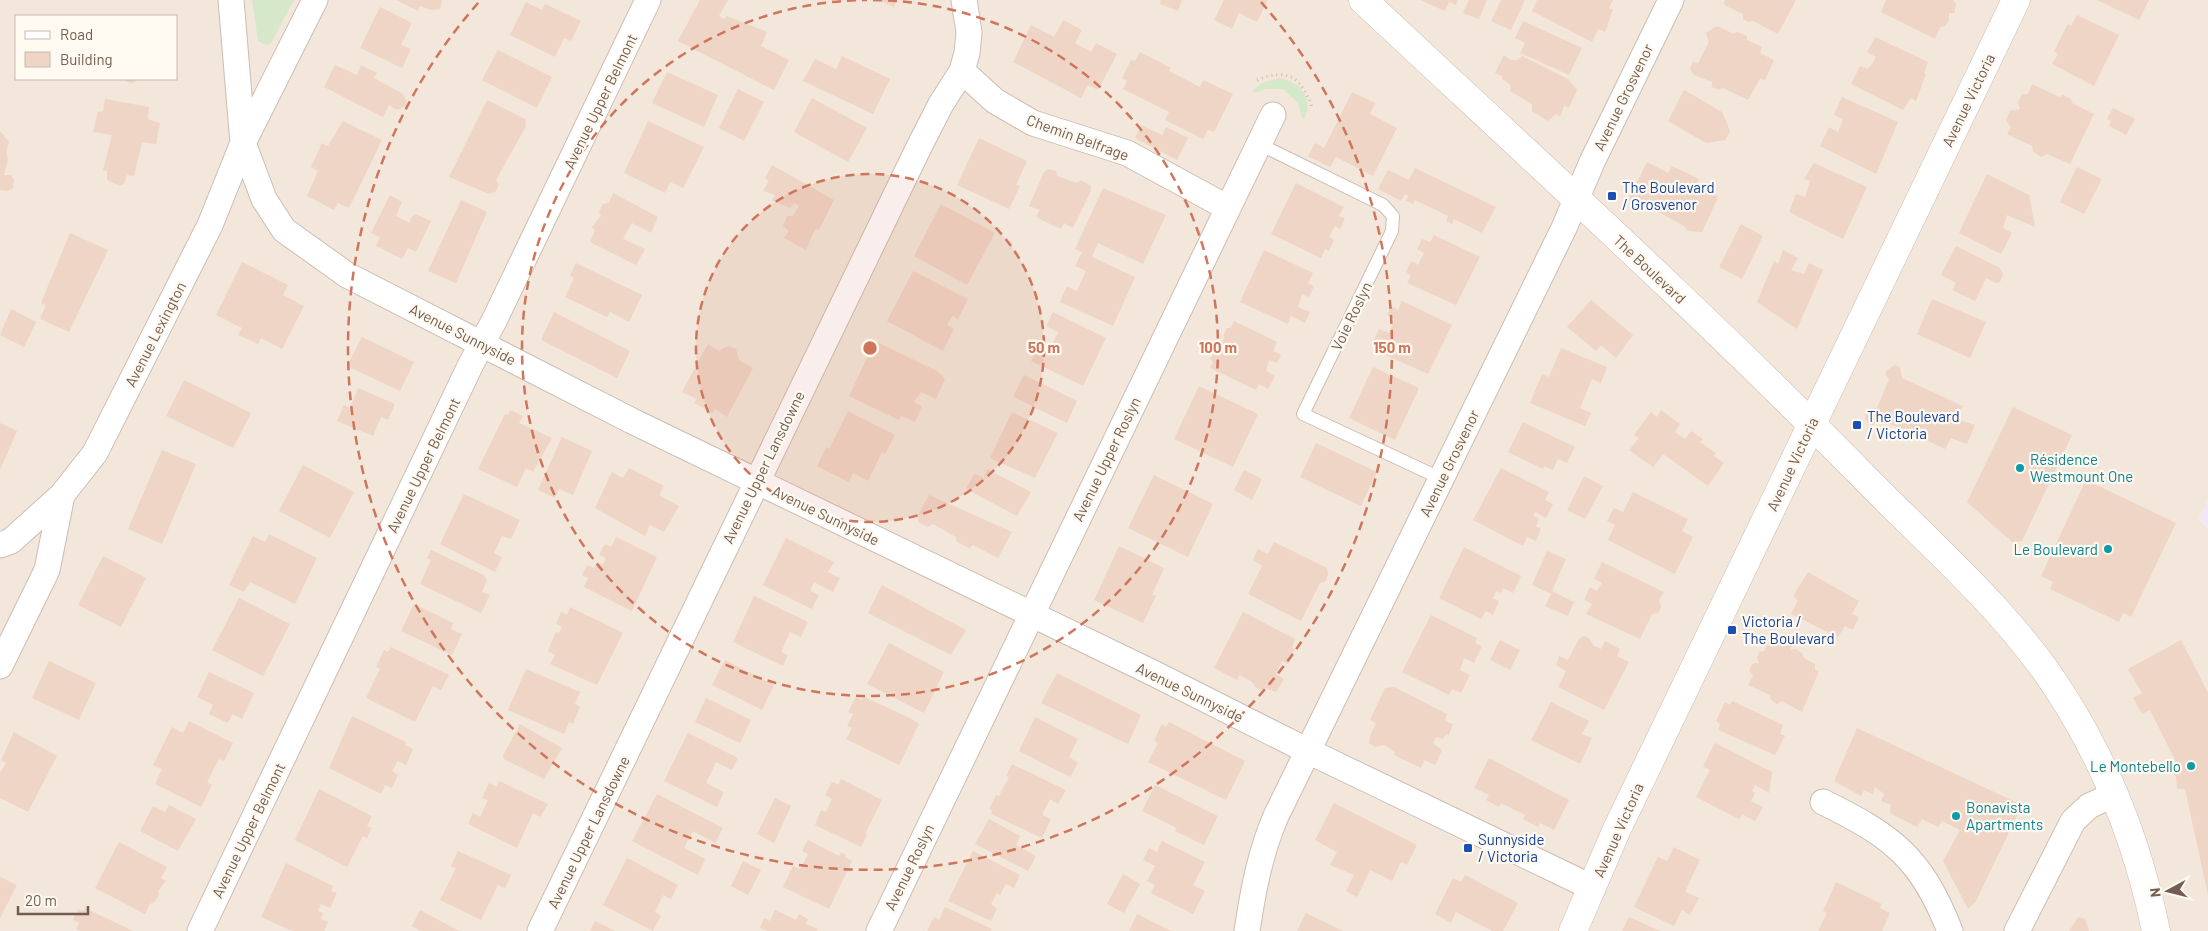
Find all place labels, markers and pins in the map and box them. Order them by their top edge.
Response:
place label: The Boulevard / Grosvenor [1622,178,1715,213]
marker: The Boulevard / Grosvenor [1606,190,1618,202]
centre of rings [861,339,879,357]
place label: The Boulevard / Victoria [1867,407,1960,442]
marker: The Boulevard / Victoria [1851,419,1863,431]
place label: Résidence Westmount One [2030,450,2133,485]
marker: Résidence Westmount One [2014,462,2026,474]
place label: Le Boulevard [2013,540,2098,558]
marker: Le Boulevard [2102,543,2114,555]
place label: Victoria / The Boulevard [1742,612,1835,647]
marker: Victoria / The Boulevard [1726,624,1738,636]
place label: Le Montebello [2090,757,2181,775]
marker: Le Montebello [2185,760,2197,772]
place label: Bonavista Apartments [1966,798,2043,833]
marker: Bonavista Apartments [1950,810,1962,822]
place label: Sunnyside / Victoria [1478,830,1545,865]
marker: Sunnyside / Victoria [1462,842,1474,854]

